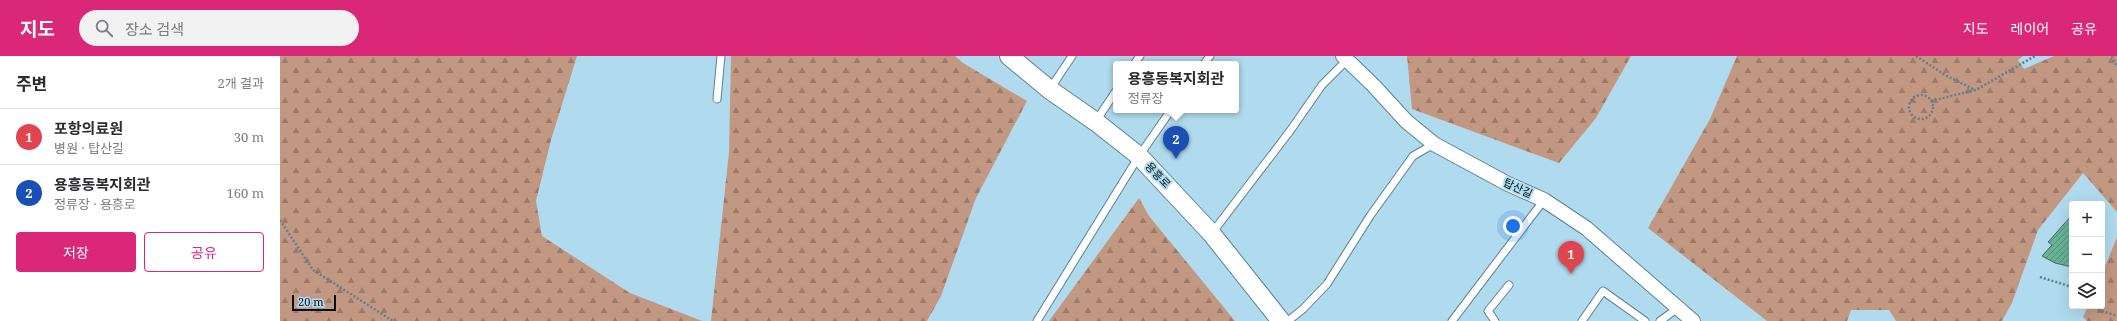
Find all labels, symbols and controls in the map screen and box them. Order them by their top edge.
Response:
search box [79,10,359,46]
text: 지도 [20,16,55,42]
icon: search [93,17,115,39]
text: 장소 검색 [125,19,184,39]
text: 지도 [1963,19,1989,38]
text: 레이어 [2011,19,2049,38]
text: 공유 [2071,19,2097,38]
popup [1113,61,1239,113]
text: 용흥동복지회관 [1128,68,1224,88]
text: 주변 [16,72,47,95]
text: 2개 결과 [217,74,264,92]
text: 정류장 [1128,89,1164,107]
text: 포항의료원 [54,118,123,138]
pin: 2 [1163,126,1189,159]
text: 1 [25,128,33,146]
text: 30 m [234,128,264,146]
text: 병원 · 탑산길 [54,139,124,157]
street label: 용흥로 [1142,159,1174,191]
text: 용흥동복지회관 [54,174,151,194]
street label: 탑산길 [1501,174,1535,201]
text: 2 [25,184,33,202]
text: 160 m [227,184,264,202]
text: 정류장 · 용흥로 [54,195,136,213]
map controls [2069,201,2105,309]
button: + [2069,201,2105,237]
your location [1503,216,1523,236]
button: 저장 [16,232,136,272]
button: 공유 [144,232,264,272]
button: − [2069,237,2105,273]
pin: 1 [1558,241,1584,274]
button: layers [2069,273,2105,309]
scale bar [292,293,336,312]
text: 20 m [298,294,324,309]

